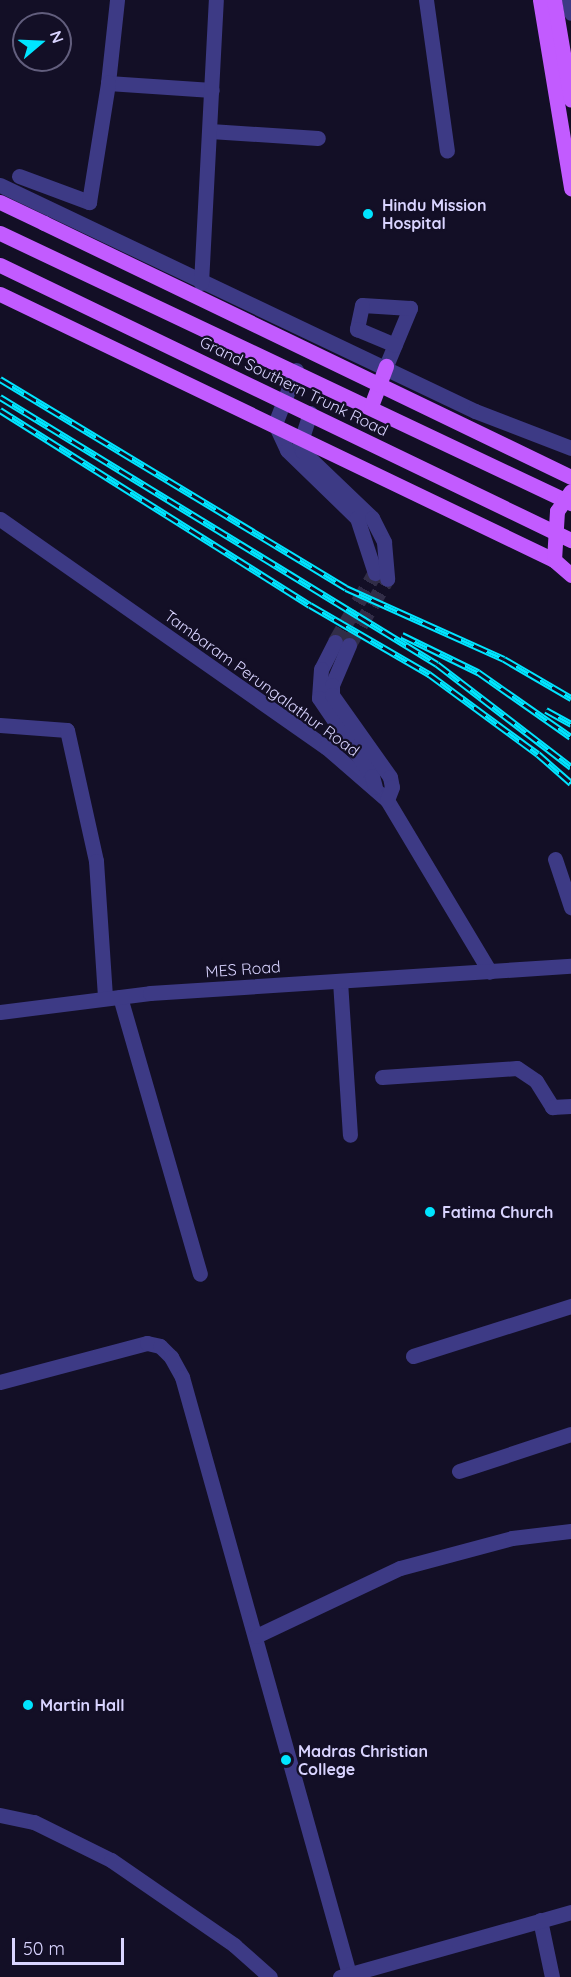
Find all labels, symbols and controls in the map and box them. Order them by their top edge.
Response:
north arrow [12,12,72,72]
text: N [46,28,68,46]
place label: Hindu Mission Hospital [382,195,487,233]
marker: Hindu Mission Hospital [359,205,377,223]
street label: Grand Southern Trunk Road [197,332,391,440]
street label: Tambaram Perungalathur Road [161,606,363,760]
street label: MES Road [205,957,281,981]
place label: Fatima Church [442,1202,553,1222]
marker: Fatima Church [423,1205,437,1219]
place label: Martin Hall [40,1695,125,1715]
marker: Martin Hall [21,1698,35,1712]
place label: Madras Christian College [298,1741,428,1779]
marker: Madras Christian College [279,1753,293,1767]
scale bar [15,1926,128,1964]
text: 50 m [23,1937,65,1960]

